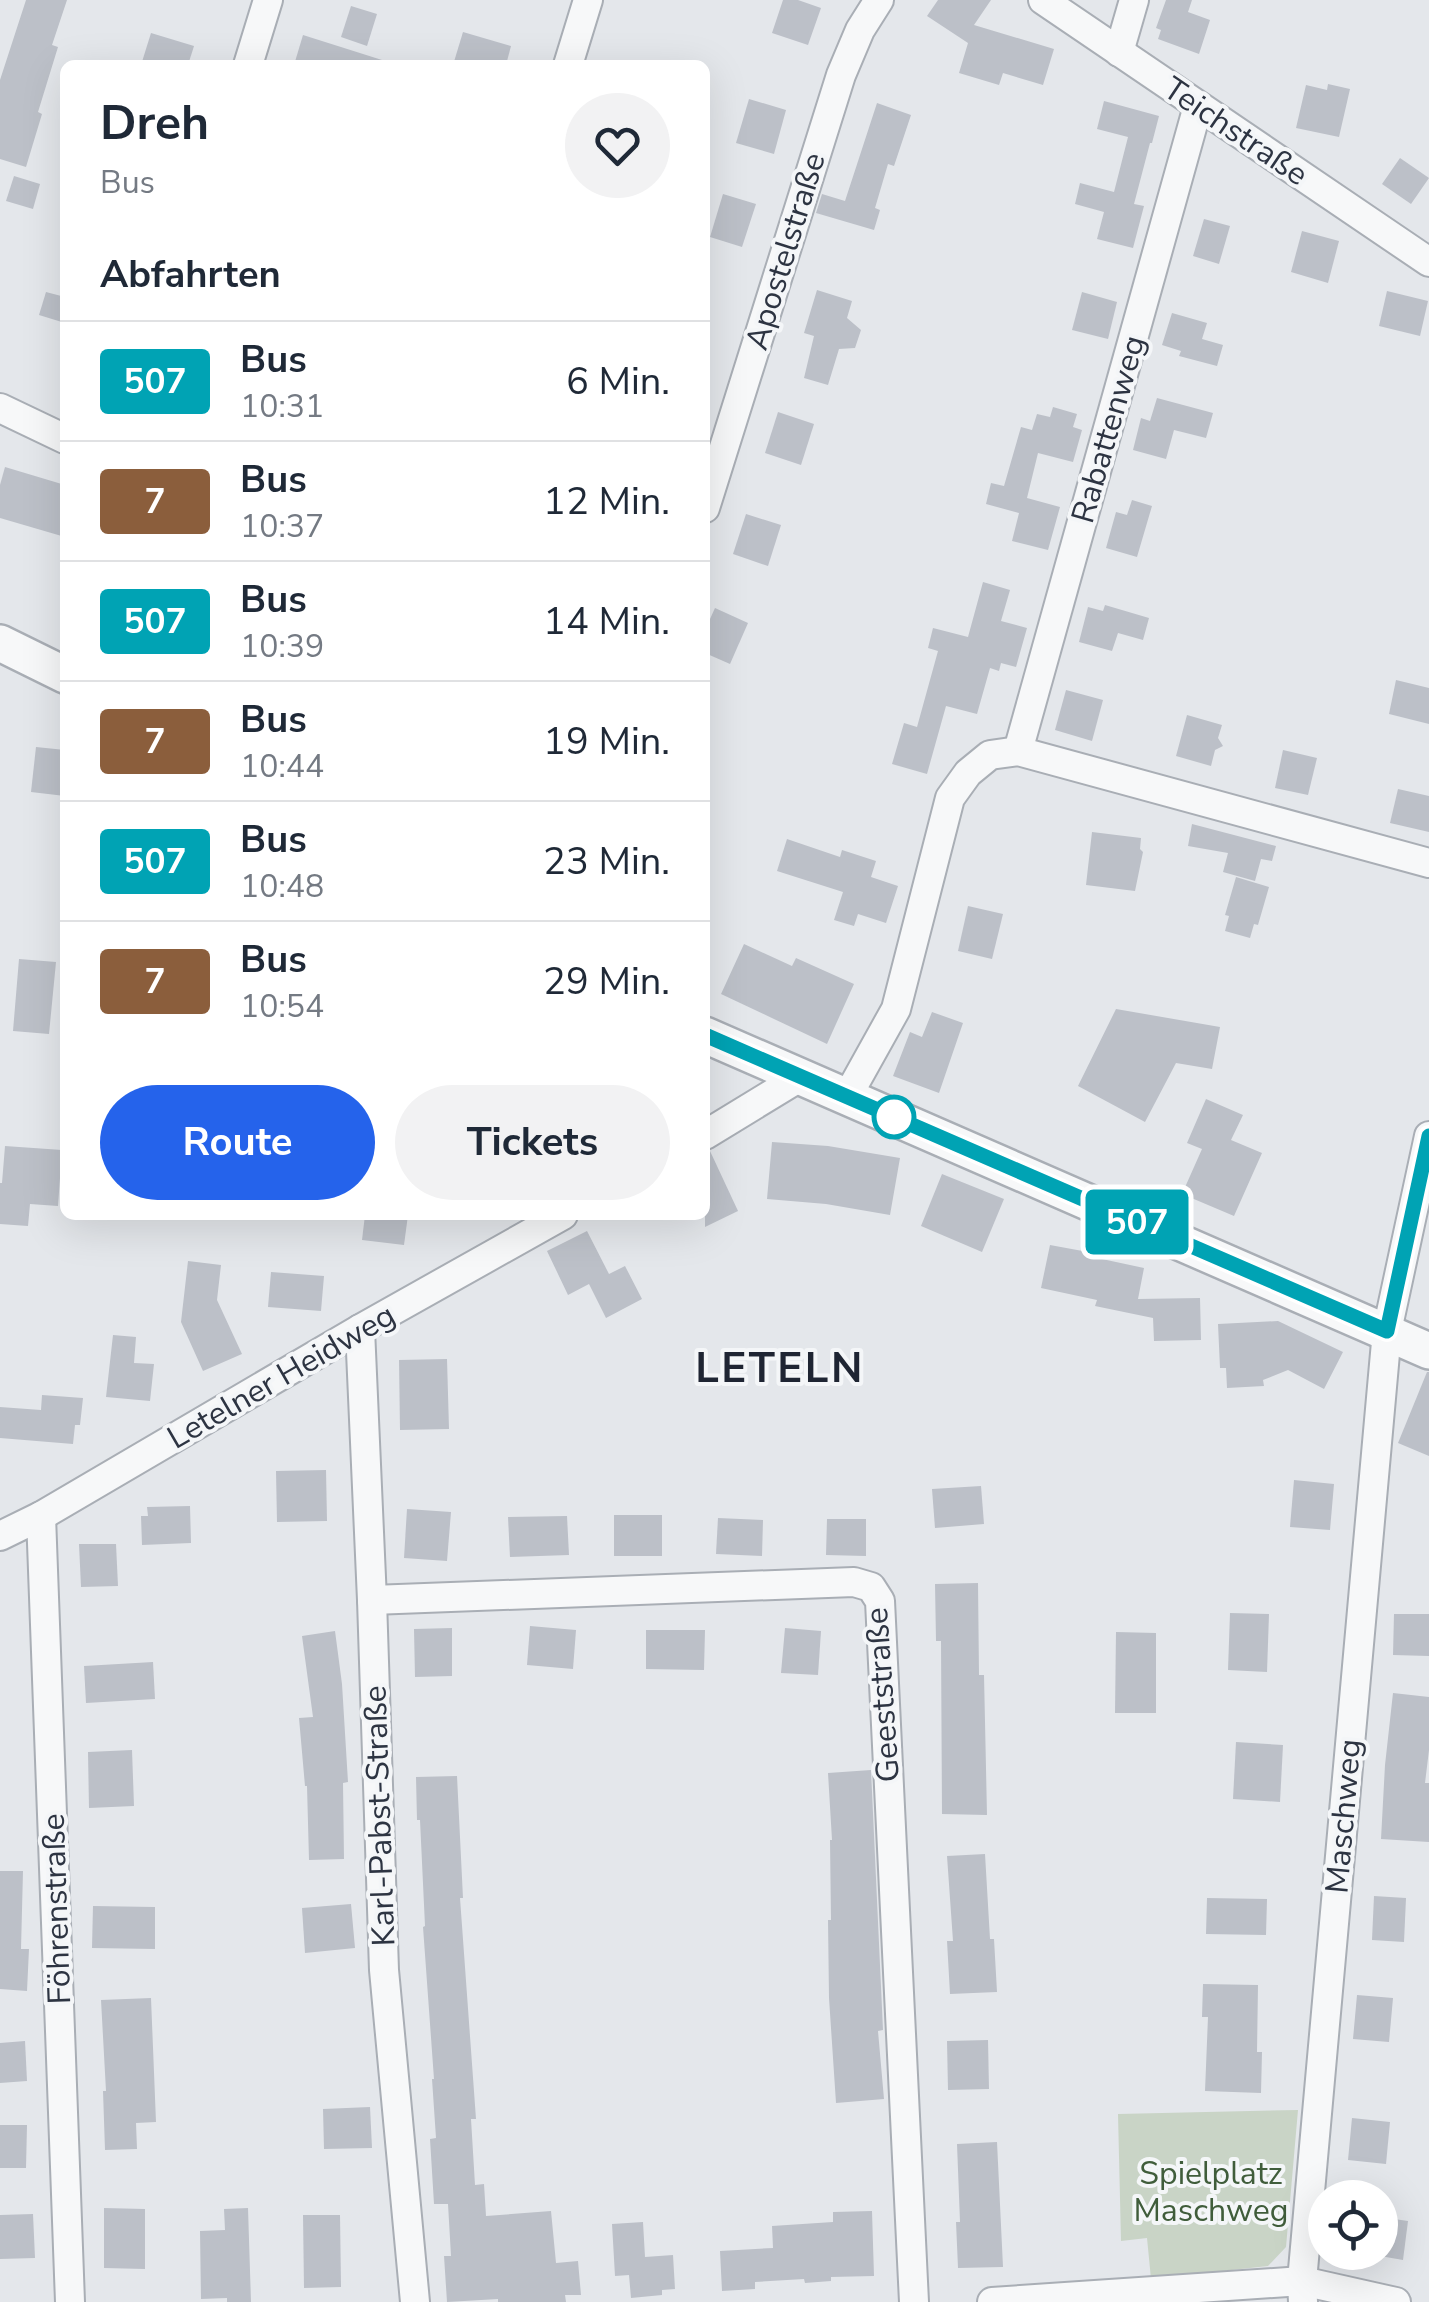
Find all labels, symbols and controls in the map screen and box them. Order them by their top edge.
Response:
street label: Teichstraße [1155,67,1316,196]
text: Dreh [100,90,209,156]
button: heart [565,93,670,198]
street label: Apostelstraße [735,147,836,355]
text: Bus [100,161,155,204]
text: Abfahrten [100,249,281,300]
street label: Rabattenweg [1061,330,1156,528]
text: Bus [240,334,307,385]
text: 6 Min. [566,356,670,407]
text: 507 [123,358,187,405]
text: 10:31 [240,385,324,428]
text: Bus [240,454,307,505]
text: 12 Min. [543,476,670,527]
text: 7 [144,478,166,525]
text: 10:37 [240,505,324,548]
text: Bus [240,574,307,625]
text: 14 Min. [543,596,670,647]
text: 507 [123,598,187,645]
text: 10:39 [240,625,324,668]
text: Bus [240,694,307,745]
text: 19 Min. [543,716,670,767]
text: 7 [144,718,166,765]
text: 10:44 [240,745,324,788]
text: Bus [240,814,307,865]
text: 23 Min. [543,836,670,887]
text: 507 [123,838,187,885]
text: 10:48 [240,865,324,908]
text: Bus [240,934,307,985]
text: 29 Min. [543,956,670,1007]
text: 7 [144,958,166,1005]
text: 10:54 [240,985,324,1028]
button: Route [100,1085,375,1200]
button: Tickets [395,1085,670,1200]
unlabelled marker [873,1096,915,1138]
line badge: 507 [1080,1190,1194,1254]
text: 507 [1105,1199,1169,1246]
street label: Letelner Heidweg [159,1294,403,1459]
district label: LETELN [695,1340,865,1397]
street label: Geeststraße [855,1606,910,1784]
street label: Karl-Pabst-Straße [353,1685,406,1947]
street label: Maschweg [1315,1737,1372,1895]
street label: Föhrenstraße [32,1813,81,2005]
park label: Spielplatz Maschweg [1134,2152,1289,2232]
map controls [1308,2180,1398,2270]
button: locate [1308,2180,1398,2270]

